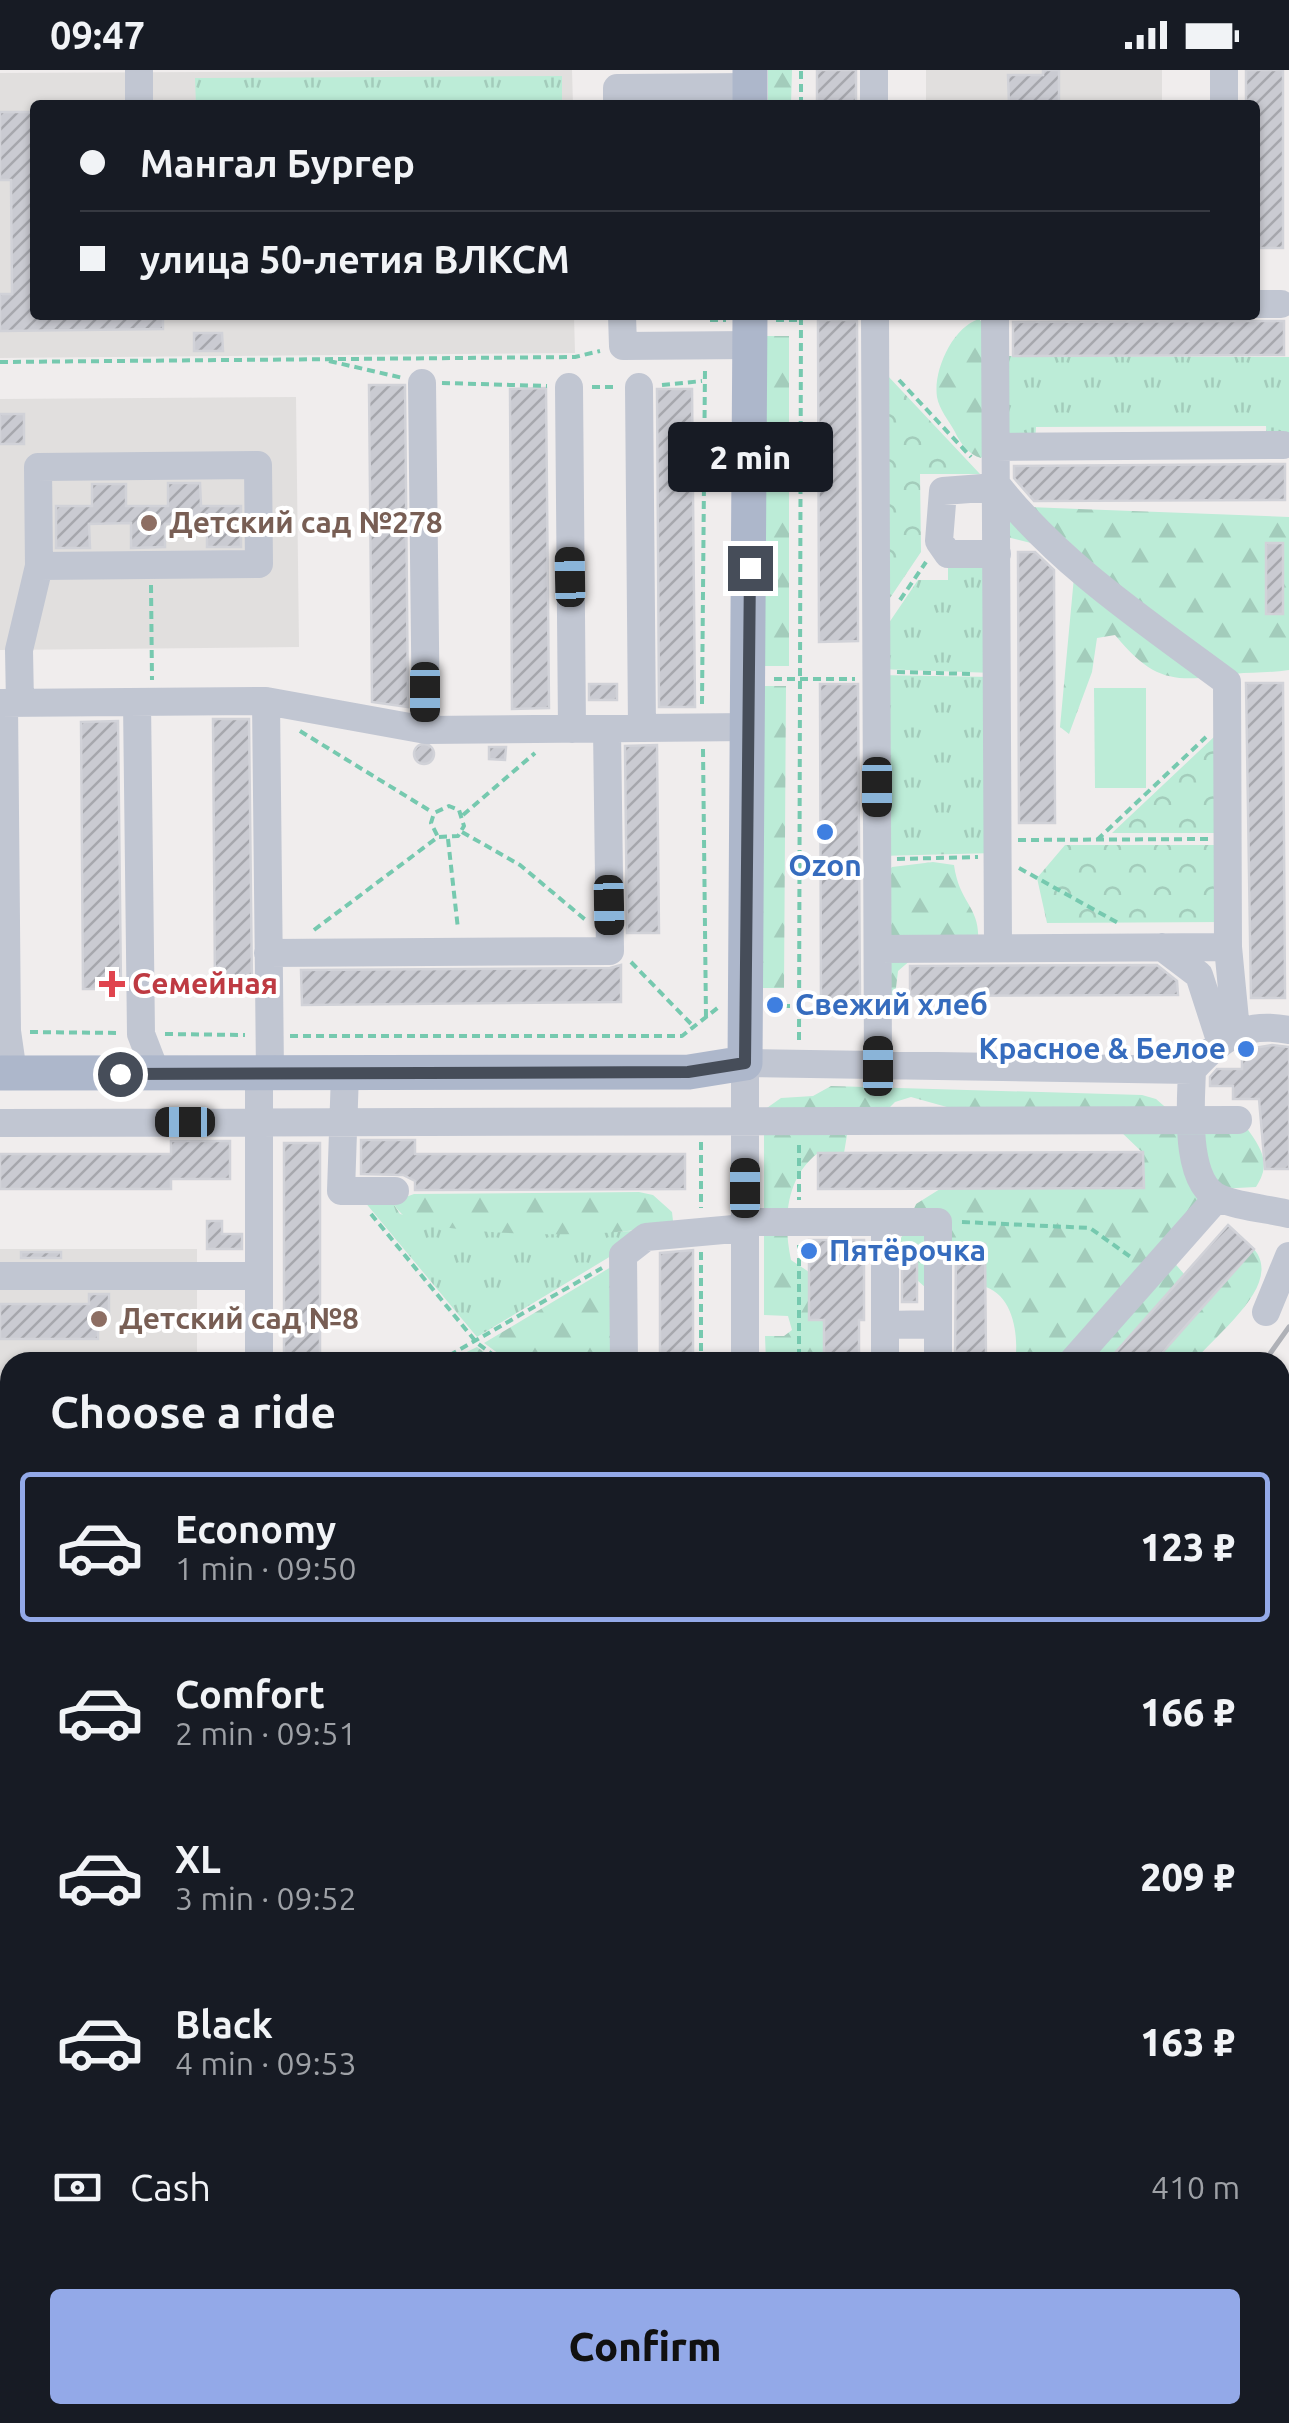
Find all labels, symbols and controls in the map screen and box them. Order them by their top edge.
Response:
text: 09:47 [50,14,145,56]
text: Мангал Бургер [140,142,415,184]
text: улица 50-летия ВЛКСМ [140,238,570,280]
callout: 2 min [668,423,832,493]
text: 2 min [710,439,791,475]
place label: Детский сад №278 [169,505,443,539]
marker: Детский сад №278 [138,512,160,534]
route end [728,546,773,591]
car [554,547,586,607]
car [410,662,440,722]
car [862,757,892,817]
marker: Ozon [814,821,836,843]
place label: Ozon [788,848,862,882]
car [593,875,625,935]
place label: Семейная [132,966,278,1000]
marker: Семейная [101,973,123,995]
place label: Свежий хлеб [795,987,988,1021]
marker: Свежий хлеб [764,994,786,1016]
place label: Красное & Белое [979,1031,1226,1065]
car [863,1036,893,1096]
marker: Красное & Белое [1235,1038,1257,1060]
route start [98,1052,143,1097]
car [155,1107,215,1137]
car [730,1158,760,1218]
place label: Пятёрочка [829,1233,986,1267]
marker: Пятёрочка [798,1240,820,1262]
place label: Детский сад №8 [119,1301,359,1335]
marker: Детский сад №8 [88,1308,110,1330]
text: Choose a ride [50,1386,336,1437]
icon: car [55,1502,145,1592]
text: Economy [175,1508,336,1550]
text: 123 ₽ [1140,1526,1235,1568]
text: 1 min · 09:50 [175,1550,357,1586]
icon: car [55,1667,145,1757]
text: Comfort [175,1673,325,1715]
text: 166 ₽ [1140,1691,1235,1733]
text: 2 min · 09:51 [175,1715,357,1751]
icon: car [55,1832,145,1922]
text: XL [175,1838,221,1880]
text: 209 ₽ [1140,1856,1235,1898]
text: 3 min · 09:52 [175,1880,357,1916]
icon: car [55,1997,145,2087]
text: Black [175,2003,273,2045]
text: 163 ₽ [1140,2021,1235,2063]
text: 4 min · 09:53 [175,2045,357,2081]
icon: cash [50,2160,105,2215]
text: Cash [130,2166,211,2208]
text: 410 m [1151,2169,1240,2205]
button: Confirm [50,2289,1240,2404]

